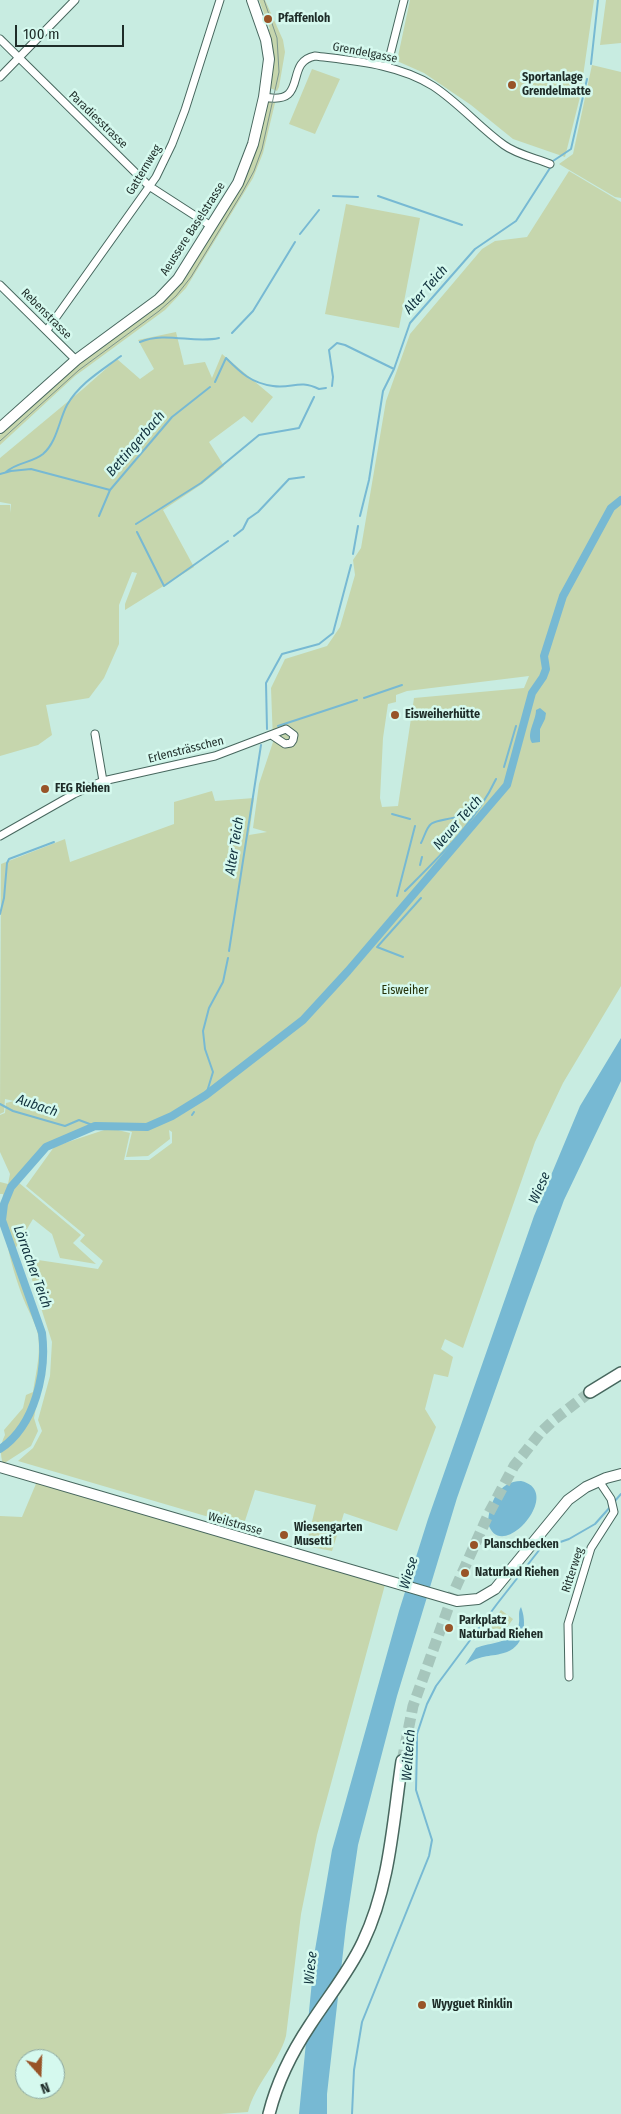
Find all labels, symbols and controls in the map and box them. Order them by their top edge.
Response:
place label: Pfaffenloh [278,12,330,26]
marker: Pfaffenloh [262,13,274,25]
scale bar [18,15,126,47]
text: 100 m [23,25,60,43]
street label: Grendelgasse [331,40,399,66]
place label: Sportanlage Grendelmatte [522,71,591,99]
marker: Sportanlage Grendelmatte [506,79,518,91]
street label: Paradiesstrasse [66,88,130,152]
street label: Gatternweg [123,142,165,198]
street label: Aeussere Baselstrasse [157,180,229,278]
water label: Alter Teich [400,262,452,318]
street label: Rebenstrasse [18,286,74,342]
water label: Bettingerbach [103,408,169,480]
place label: Eisweiherhütte [405,708,480,722]
marker: Eisweiherhütte [389,709,401,721]
street label: Erlensträsschen [147,734,225,766]
place label: FEG Riehen [55,782,110,796]
marker: FEG Riehen [39,783,51,795]
water label: Neuer Teich [430,792,486,854]
water label: Alter Teich [222,815,248,877]
park label: Eisweiher [382,984,428,998]
water label: Aubach [14,1091,60,1121]
water label: Wiese [526,1169,554,1207]
water label: Lörracher Teich [9,1223,55,1311]
street label: Weilstrasse [206,1509,264,1539]
place label: Wiesengarten Musetti [294,1521,363,1549]
marker: Wiesengarten Musetti [278,1529,290,1541]
place label: Planschbecken [484,1538,559,1552]
marker: Planschbecken [468,1539,480,1551]
street label: Ritterweg [559,1546,587,1594]
water label: Wiese [396,1555,422,1591]
place label: Naturbad Riehen [475,1566,559,1580]
marker: Naturbad Riehen [459,1567,471,1579]
place label: Parkplatz Naturbad Riehen [459,1614,543,1642]
marker: Parkplatz Naturbad Riehen [443,1622,455,1634]
water label: Weilteich [399,1729,419,1781]
water label: Wiese [301,1951,321,1985]
place label: Wyyguet Rinklin [432,1998,512,2012]
marker: Wyyguet Rinklin [416,1999,428,2011]
north arrow [15,2049,65,2099]
text: N [38,2078,52,2097]

